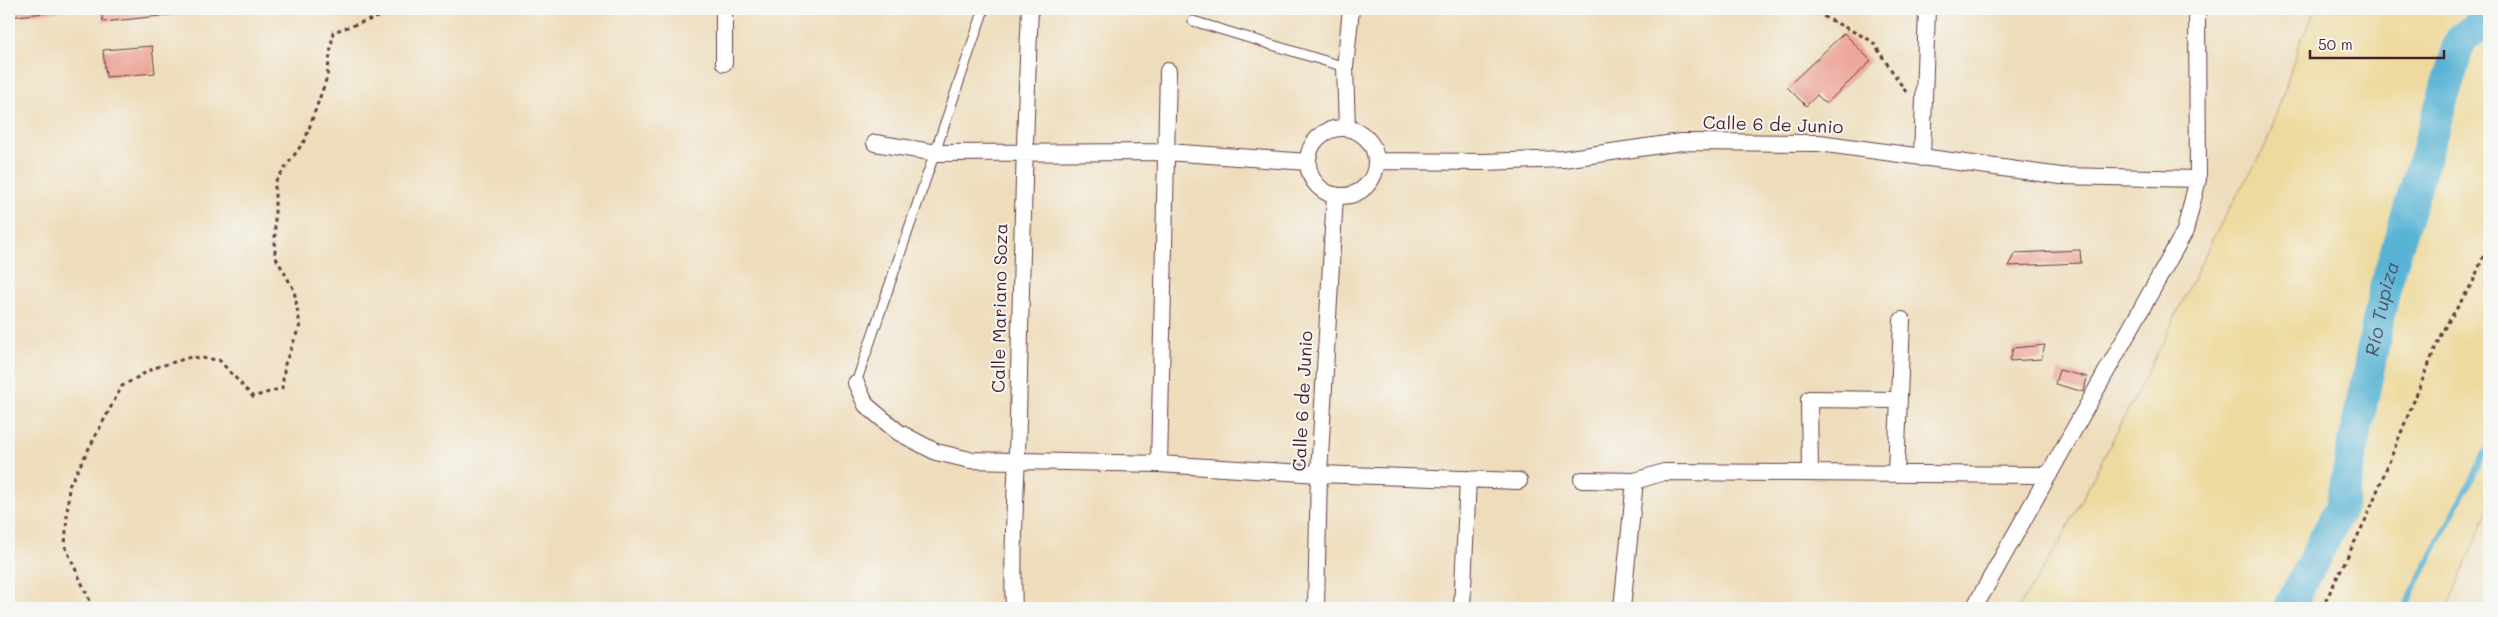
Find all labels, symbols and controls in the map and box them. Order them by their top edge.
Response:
scale bar [2310,28,2444,60]
text: 50 m [2318,34,2353,54]
street label: Calle 6 de Junio [1702,110,1844,138]
street label: Calle Mariano Soza [986,223,1012,393]
water label: Río Tupiza [2358,258,2404,358]
street label: Calle 6 de Junio [1286,330,1318,472]

